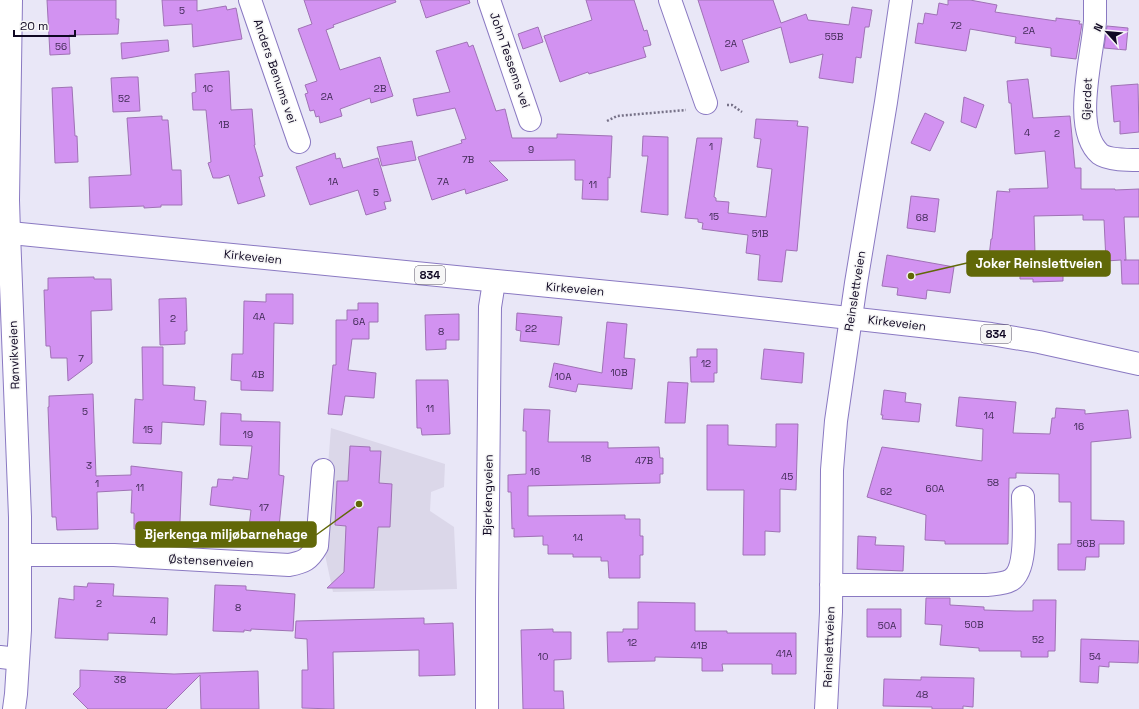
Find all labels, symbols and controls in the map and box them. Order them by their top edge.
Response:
house number: 5 [179,4,185,17]
street label: John Tessems vei [486,10,534,110]
scale bar [14,12,75,38]
north arrow [1087,12,1127,52]
street label: Anders Benums vei [250,17,300,125]
text: 20 m [20,18,48,34]
house number: 72 [950,19,962,32]
text: N [1090,21,1106,34]
house number: 2A [1023,24,1036,37]
house number: 55B [825,30,844,43]
house number: 2A [725,37,738,50]
house number: 56 [55,40,67,53]
street label: Gjerdet [1078,78,1096,120]
house number: 1C [203,82,213,95]
house number: 2B [374,82,387,95]
house number: 2A [321,90,334,103]
house number: 52 [118,92,130,105]
house number: 1B [219,118,230,131]
house number: 4 [1024,126,1030,139]
house number: 2 [1054,127,1060,140]
house number: 1 [709,140,713,153]
house number: 9 [528,143,534,156]
house number: 7B [462,153,475,166]
house number: 1A [328,175,339,188]
house number: 7A [437,175,450,188]
house number: 11 [589,178,597,191]
house number: 5 [373,186,379,199]
house number: 15 [709,210,719,223]
house number: 68 [916,211,928,224]
house number: 51B [752,227,769,240]
street label: Kirkeveien [223,246,283,268]
street label: Reinslettveien [841,250,869,332]
callout: Joker Reinslettveien [967,251,1110,276]
text: Joker Reinslettveien [976,255,1102,272]
road number: 834 [415,266,445,284]
street label: Kirkeveien [545,278,605,300]
house number: 4A [253,310,266,323]
street label: Kirkeveien [867,311,927,335]
house number: 2 [170,312,176,325]
house number: 6A [353,315,366,328]
street label: Rønvikveien [5,320,23,390]
house number: 22 [525,322,537,335]
house number: 8 [438,325,444,338]
road number: 834 [981,325,1011,343]
house number: 7 [78,352,84,365]
house number: 12 [701,357,711,370]
house number: 10B [610,366,628,379]
house number: 4B [252,368,265,381]
house number: 10A [555,370,572,383]
house number: 11 [426,402,434,415]
house number: 5 [82,405,88,418]
house number: 14 [984,409,994,422]
house number: 16 [1074,420,1084,433]
house number: 15 [143,423,153,436]
house number: 19 [243,428,253,441]
house number: 18 [581,452,591,465]
street label: Bjerkengveien [479,454,497,536]
house number: 47B [635,454,653,467]
house number: 3 [86,459,92,472]
house number: 16 [530,465,540,478]
house number: 45 [781,470,793,483]
house number: 58 [987,476,999,489]
house number: 1 [95,477,99,490]
house number: 11 [136,481,144,494]
house number: 60A [926,482,945,495]
house number: 62 [880,485,892,498]
house number: 17 [259,501,269,514]
callout: Bjerkenga miljøbarnehage [136,522,316,547]
text: Bjerkenga miljøbarnehage [144,526,308,543]
house number: 14 [573,531,583,544]
house number: 56B [1077,537,1096,550]
street label: Østensenveien [168,551,254,571]
house number: 2 [96,597,102,610]
house number: 8 [235,601,241,614]
street label: Reinslettveien [820,606,838,688]
house number: 4 [150,614,156,627]
house number: 50B [964,618,984,631]
house number: 50A [878,619,897,632]
house number: 52 [1032,633,1044,646]
house number: 12 [627,636,637,649]
house number: 41B [691,639,708,652]
house number: 41A [776,647,793,660]
house number: 10 [538,650,548,663]
house number: 54 [1089,650,1101,663]
house number: 38 [114,673,126,686]
house number: 48 [916,688,928,701]

